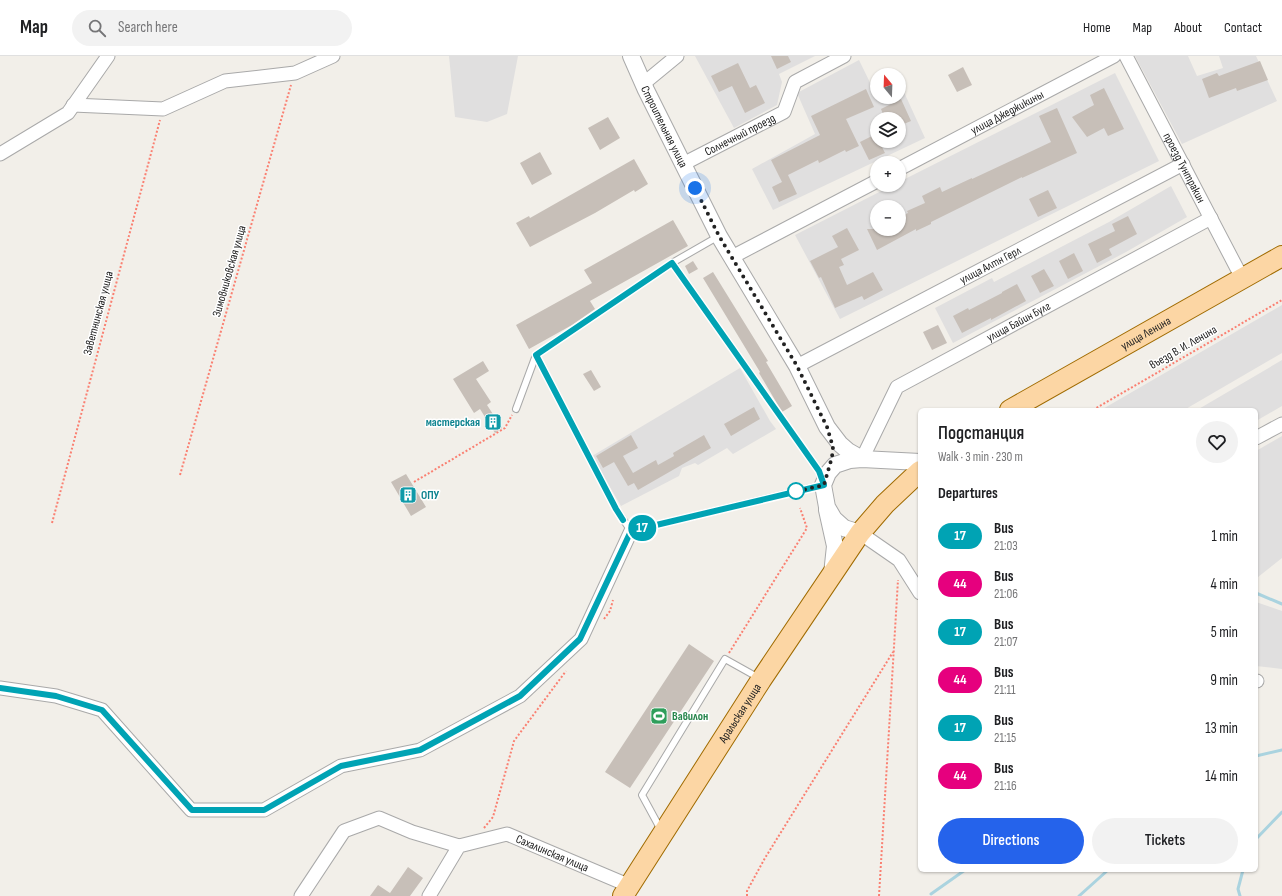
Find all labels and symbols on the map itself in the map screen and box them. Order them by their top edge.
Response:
north arrow [870,68,906,104]
street label: Строительная улица [637,84,691,171]
street label: улица Джеджикины [968,87,1046,138]
street label: Солнечный проезд [702,111,778,160]
street label: проезд Тунтракин [1159,130,1208,205]
your location [685,178,705,198]
street label: Зимовниковская улица [209,223,250,319]
street label: улица Алтн Герл [957,243,1024,288]
street label: Заветнинская улица [80,269,117,357]
street label: улица Байин Булг [984,299,1053,345]
street label: улица Ленина [1118,313,1174,354]
street label: въезд В. И. Ленина [1147,322,1220,373]
building icon: мастерская [483,412,503,432]
place label: мастерская [426,415,480,430]
unlabelled marker [787,482,805,500]
building icon: ОПУ [398,485,418,505]
place label: ОПУ [421,488,440,503]
line badge: 17 [624,515,660,541]
street label: Аральская улица [715,681,765,747]
sports icon: Вавилон [649,706,669,726]
place label: Вавилон [672,709,708,724]
street label: Сахалинская улица [514,832,591,876]

